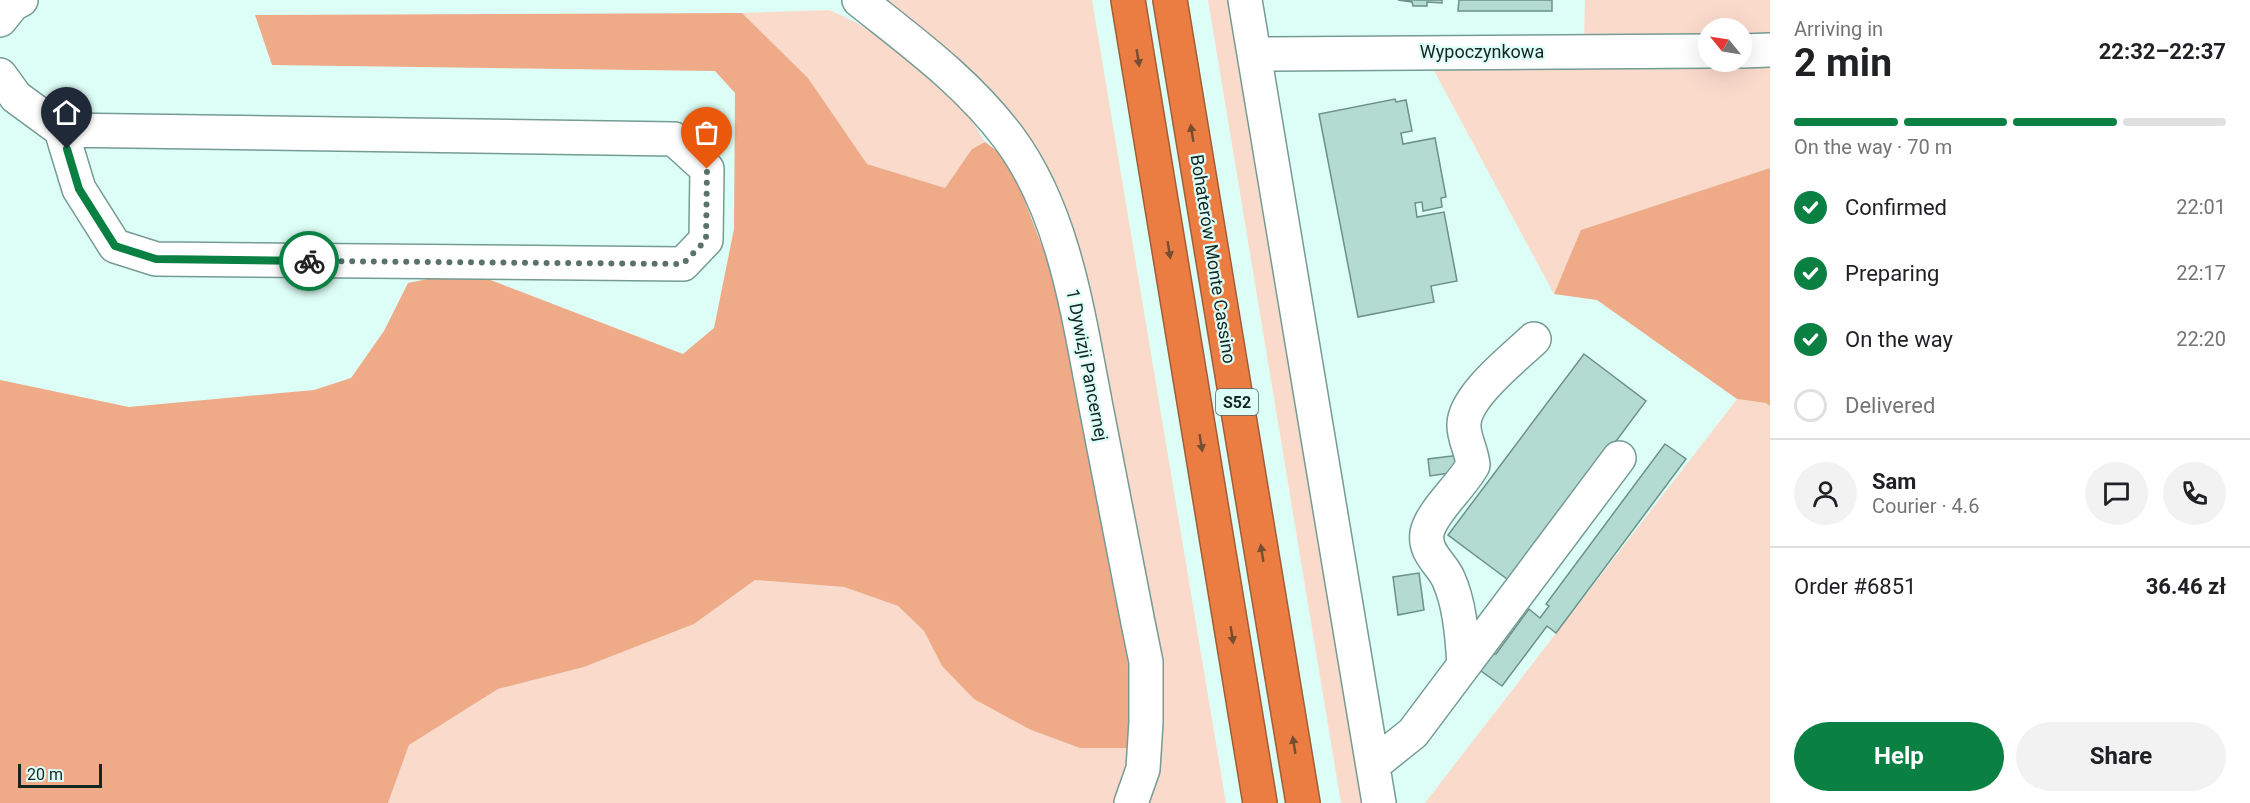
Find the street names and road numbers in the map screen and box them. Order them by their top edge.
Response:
street label: Wypoczynkowa [1420,41,1544,62]
street label: Bohaterów Monte Cassino [1187,153,1240,365]
street label: 1 Dywizji Pancernej [1062,287,1113,443]
road number: S52 [1216,389,1258,415]

